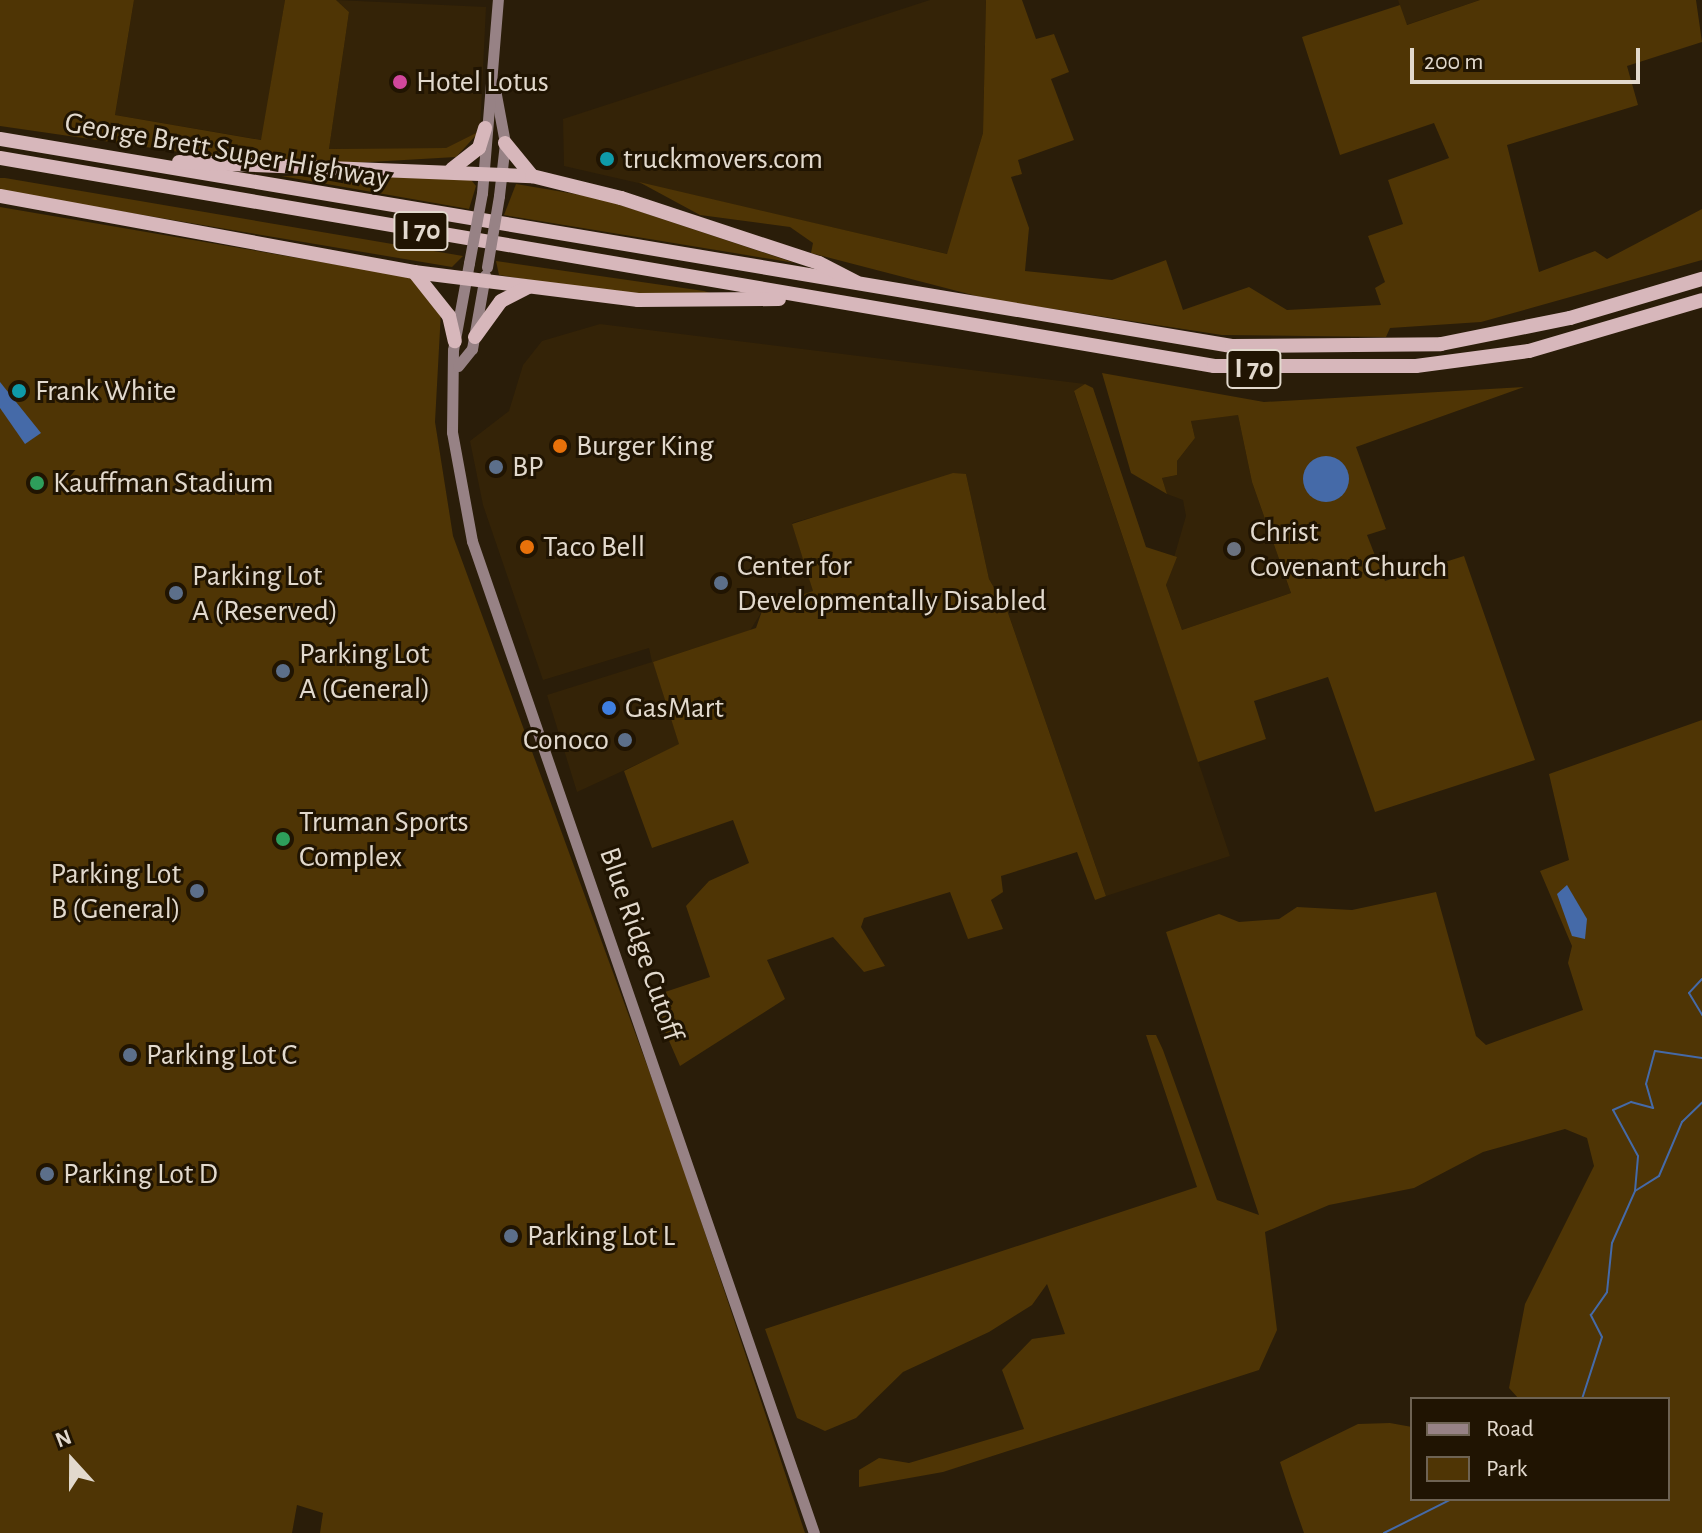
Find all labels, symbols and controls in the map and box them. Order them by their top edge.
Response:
scale bar [1414,32,1644,82]
text: 200 m [1424,50,1483,74]
place label: Hotel Lotus [416,64,549,100]
marker: Hotel Lotus [391,73,409,91]
street label: George Brett Super Highway [62,105,392,197]
place label: truckmovers.com [623,141,823,177]
marker: truckmovers.com [598,150,616,168]
road number: I 70 [393,207,449,255]
road number: I 70 [1226,345,1282,393]
place label: Frank White [35,373,176,409]
marker: Frank White [10,382,28,400]
place label: Burger King [576,428,714,464]
marker: Burger King [551,437,569,455]
place label: BP [512,449,544,485]
marker: BP [487,458,505,476]
place label: Kauffman Stadium [53,465,273,501]
marker: Kauffman Stadium [28,474,46,492]
place label: Christ Covenant Church [1250,514,1447,584]
place label: Taco Bell [543,529,645,565]
marker: Taco Bell [518,538,536,556]
marker: Christ Covenant Church [1225,540,1243,558]
place label: Center for Developmentally Disabled [737,548,1047,618]
place label: Parking Lot A (Reserved) [192,558,338,628]
marker: Center for Developmentally Disabled [712,574,730,592]
marker: Parking Lot A (Reserved) [167,584,185,602]
place label: Parking Lot A (General) [299,636,430,706]
marker: Parking Lot A (General) [274,662,292,680]
place label: GasMart [625,690,724,726]
marker: GasMart [600,699,618,717]
place label: Conoco [523,722,609,758]
marker: Conoco [616,731,634,749]
place label: Truman Sports Complex [299,804,469,874]
marker: Truman Sports Complex [274,830,292,848]
street label: Blue Ridge Cutoff [591,842,691,1046]
place label: Parking Lot B (General) [51,856,181,926]
marker: Parking Lot B (General) [188,882,206,900]
place label: Parking Lot C [146,1037,297,1073]
marker: Parking Lot C [121,1046,139,1064]
place label: Parking Lot D [63,1156,218,1192]
marker: Parking Lot D [38,1165,56,1183]
place label: Parking Lot L [527,1218,675,1254]
marker: Parking Lot L [502,1227,520,1245]
legend [1410,1397,1670,1501]
text: Road [1486,1417,1534,1441]
north arrow [32,1421,112,1501]
text: N [52,1426,74,1452]
text: Park [1486,1457,1527,1481]

